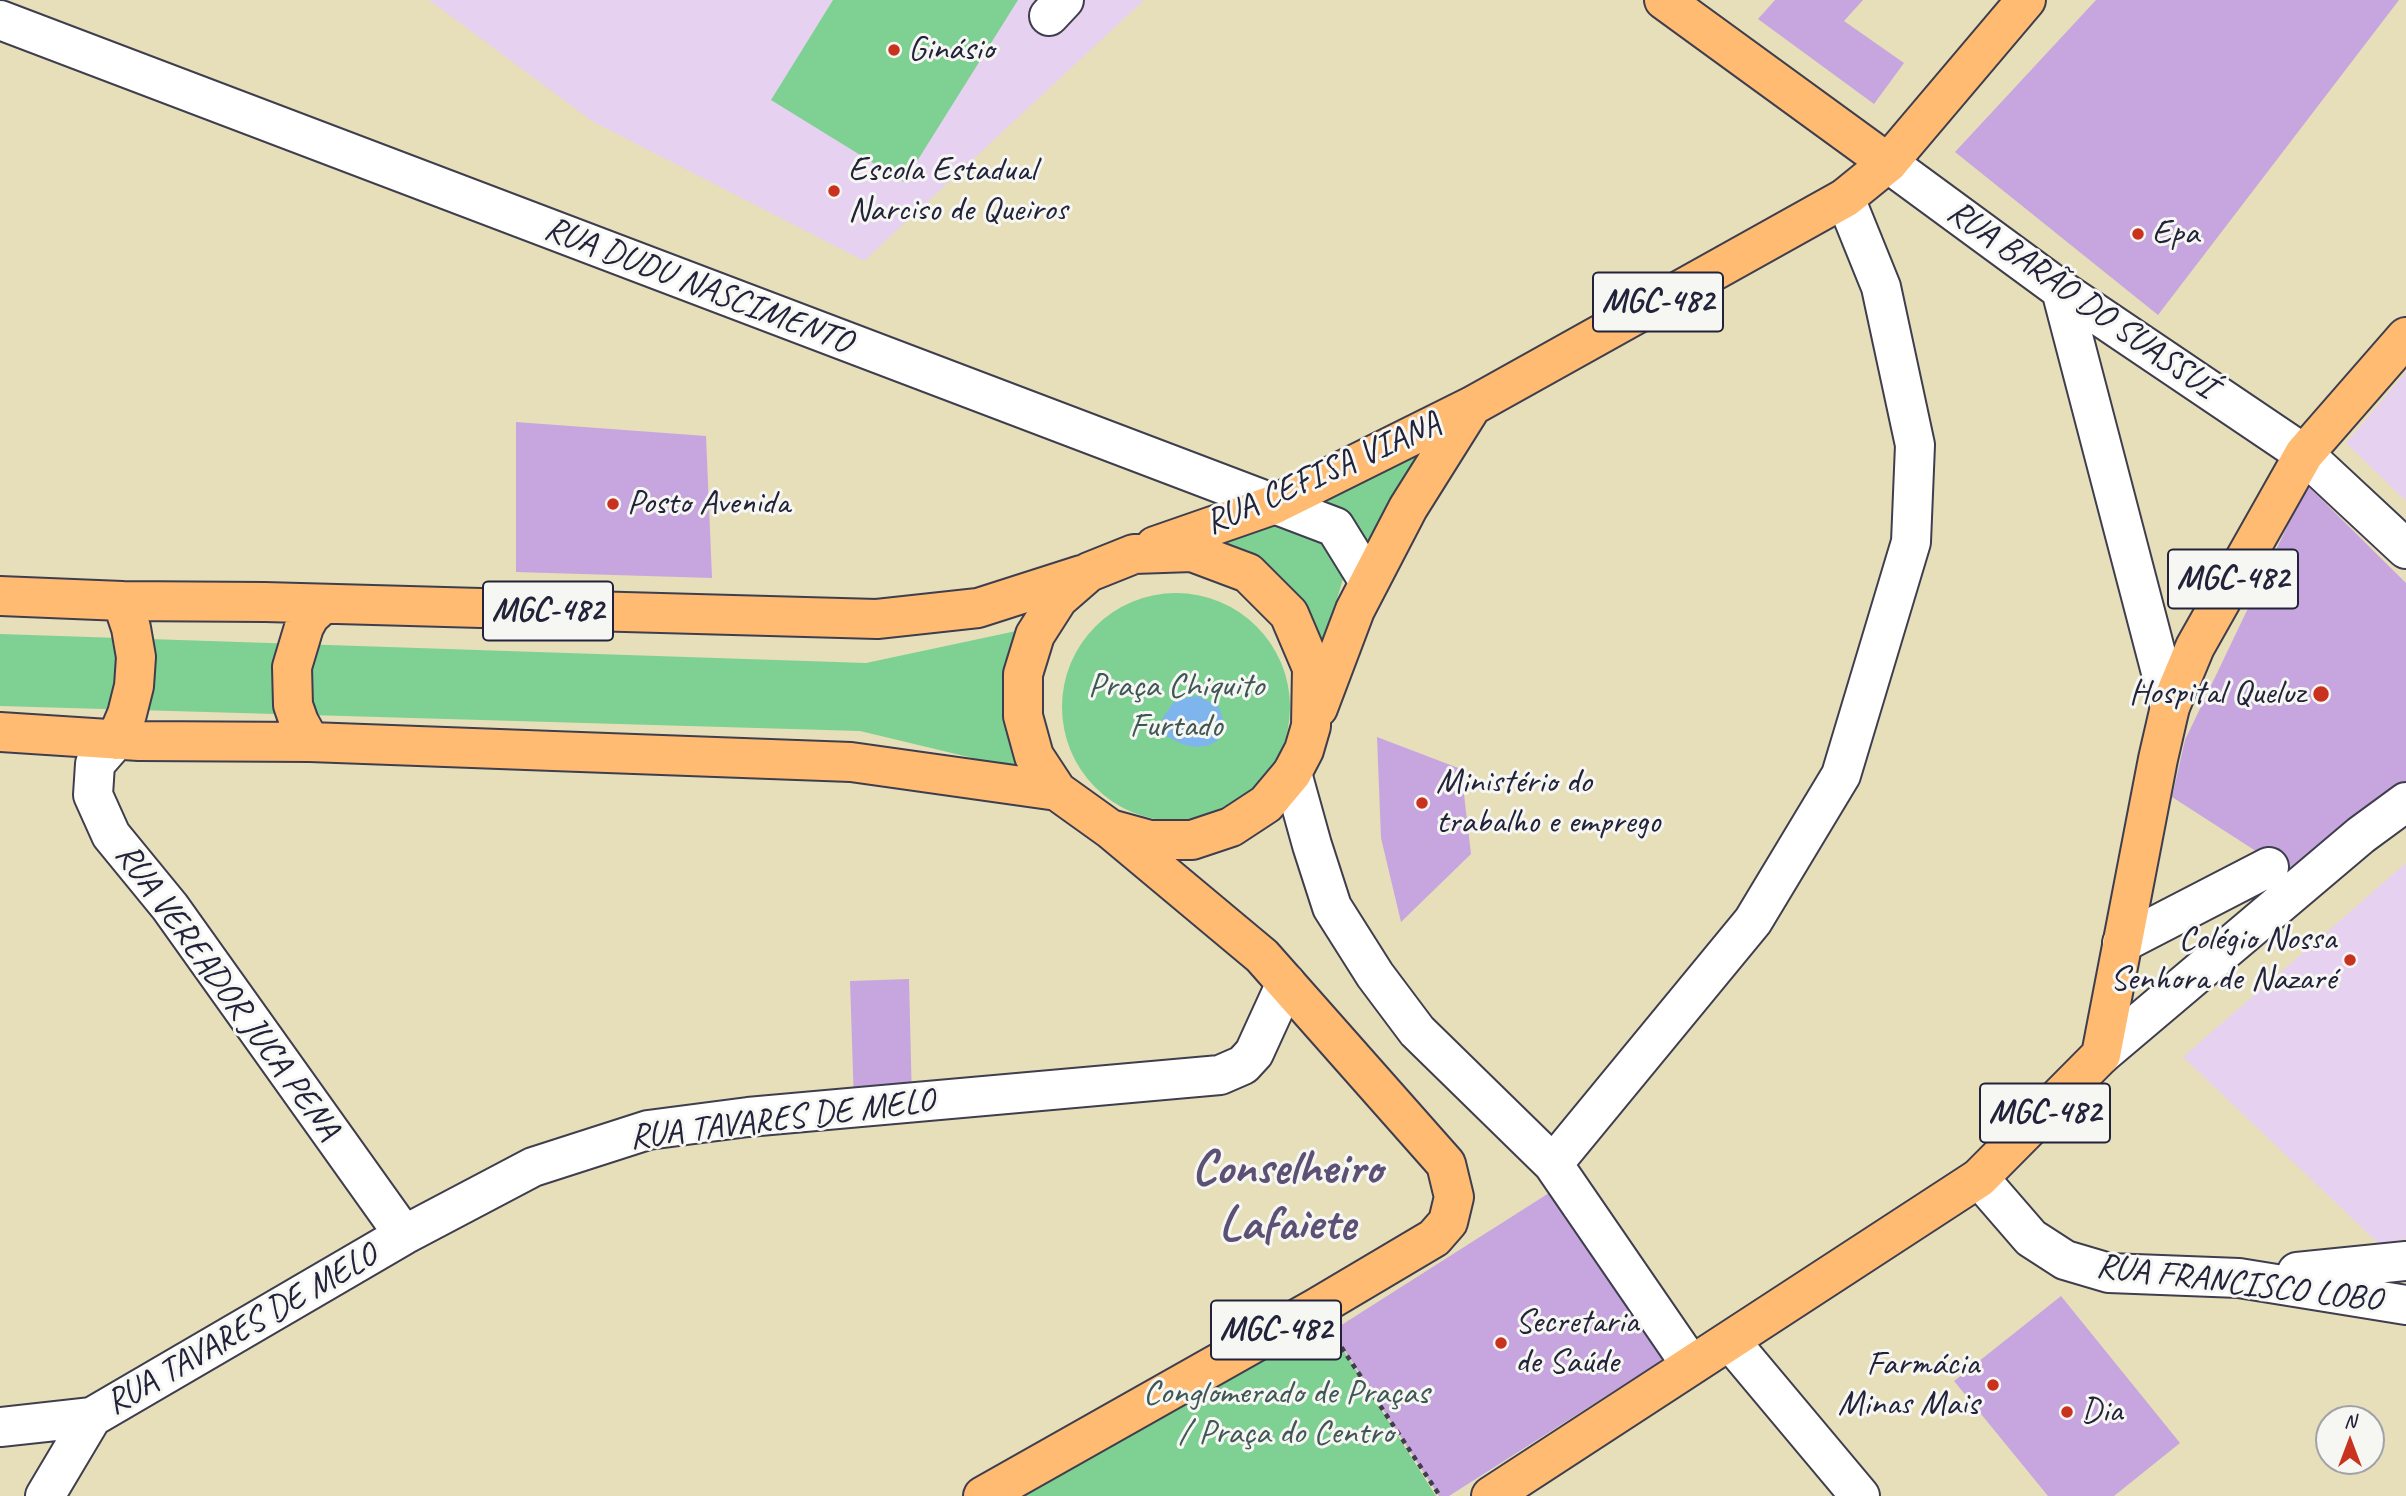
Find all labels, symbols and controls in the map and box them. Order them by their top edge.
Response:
place label: Ginásio [908,29,994,71]
marker: Ginásio [886,42,902,58]
place label: Escola Estadual Narciso de Queiros [848,150,1067,232]
marker: Escola Estadual Narciso de Queiros [826,183,842,199]
street label: RUA BARÃO DO SUASSUÍ [1939,192,2223,408]
street label: RUA DUDU NASCIMENTO [539,208,857,364]
place label: Epa [2152,213,2199,255]
marker: Epa [2130,226,2146,242]
road number: MGC-482 [1593,272,1723,332]
street label: RUA CEFISA VIANA [1199,403,1447,545]
place label: Posto Avenida [627,483,790,525]
marker: Posto Avenida [605,496,621,512]
road number: MGC-482 [2168,550,2298,608]
road number: MGC-482 [483,582,613,640]
park label: Praça Chiquito Furtado [1088,666,1264,748]
place label: Hospital Queluz [2129,673,2305,715]
marker: Hospital Queluz [2311,684,2331,704]
place label: Ministério do trabalho e emprego [1436,762,1660,844]
marker: Ministério do trabalho e emprego [1414,795,1430,811]
street label: RUA VEREADOR JUCA PENA [105,836,349,1148]
place label: Colégio Nossa Senhora de Nazaré [2110,919,2336,1001]
marker: Colégio Nossa Senhora de Nazaré [2342,952,2358,968]
street label: RUA TAVARES DE MELO [627,1080,937,1160]
road number: MGC-482 [1980,1084,2110,1142]
district label: Conselheiro Lafaiete [1192,1141,1382,1256]
street label: RUA TAVARES DE MELO [99,1235,385,1425]
street label: RUA FRANCISCO LOBO [2094,1246,2384,1322]
road number: MGC-482 [1211,1300,1341,1360]
place label: Secretaria de Saúde [1515,1302,1638,1384]
marker: Secretaria de Saúde [1493,1335,1509,1351]
place label: Farmácia Minas Mais [1838,1344,1979,1426]
park label: Conglomerado de Praças / Praça do Centro [1143,1373,1429,1455]
marker: Farmácia Minas Mais [1985,1377,2001,1393]
place label: Dia [2081,1391,2122,1433]
marker: Dia [2059,1404,2075,1420]
north arrow [2315,1405,2385,1475]
text: N [2344,1409,2356,1433]

